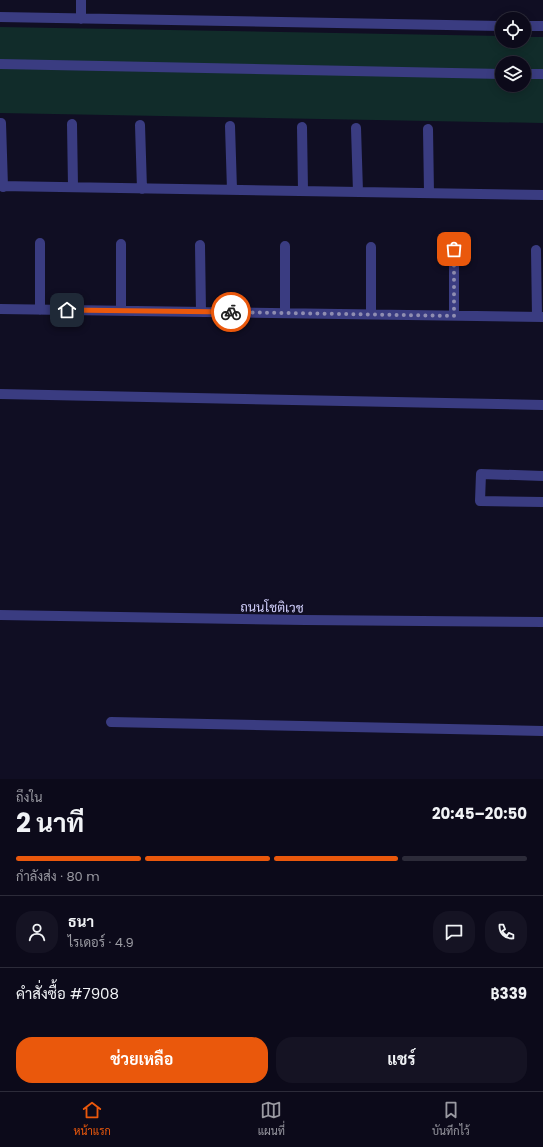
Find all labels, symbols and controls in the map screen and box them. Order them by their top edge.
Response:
map controls [495,12,531,92]
button: locate [495,12,531,48]
button: layers [495,56,531,92]
pin [437,232,471,266]
icon: bag [443,238,465,260]
courier [211,292,251,332]
pin [50,293,84,327]
icon: home [56,299,78,321]
icon: bike [220,301,242,323]
street label: ถนนโชติเวช [240,597,304,618]
text: ถึงใน [16,788,43,807]
text: 20:45–20:50 [432,803,527,824]
text: 2 นาที [16,805,84,841]
text: กำลังส่ง · 80 m [16,867,100,886]
button: person [16,911,58,953]
text: ธนา [68,911,94,932]
button: chat [433,911,475,953]
button: phone [485,911,527,953]
text: ไรเดอร์ · 4.9 [68,933,134,952]
text: คำสั่งซื้อ #7908 [16,983,119,1004]
text: ฿339 [491,983,527,1004]
button: ช่วยเหลือ [16,1037,268,1083]
button: แชร์ [276,1037,527,1083]
tab: หน้าแรก [73,1099,111,1140]
tab: แผนที่ [258,1099,285,1140]
tab: บันทึกไว้ [432,1099,470,1140]

